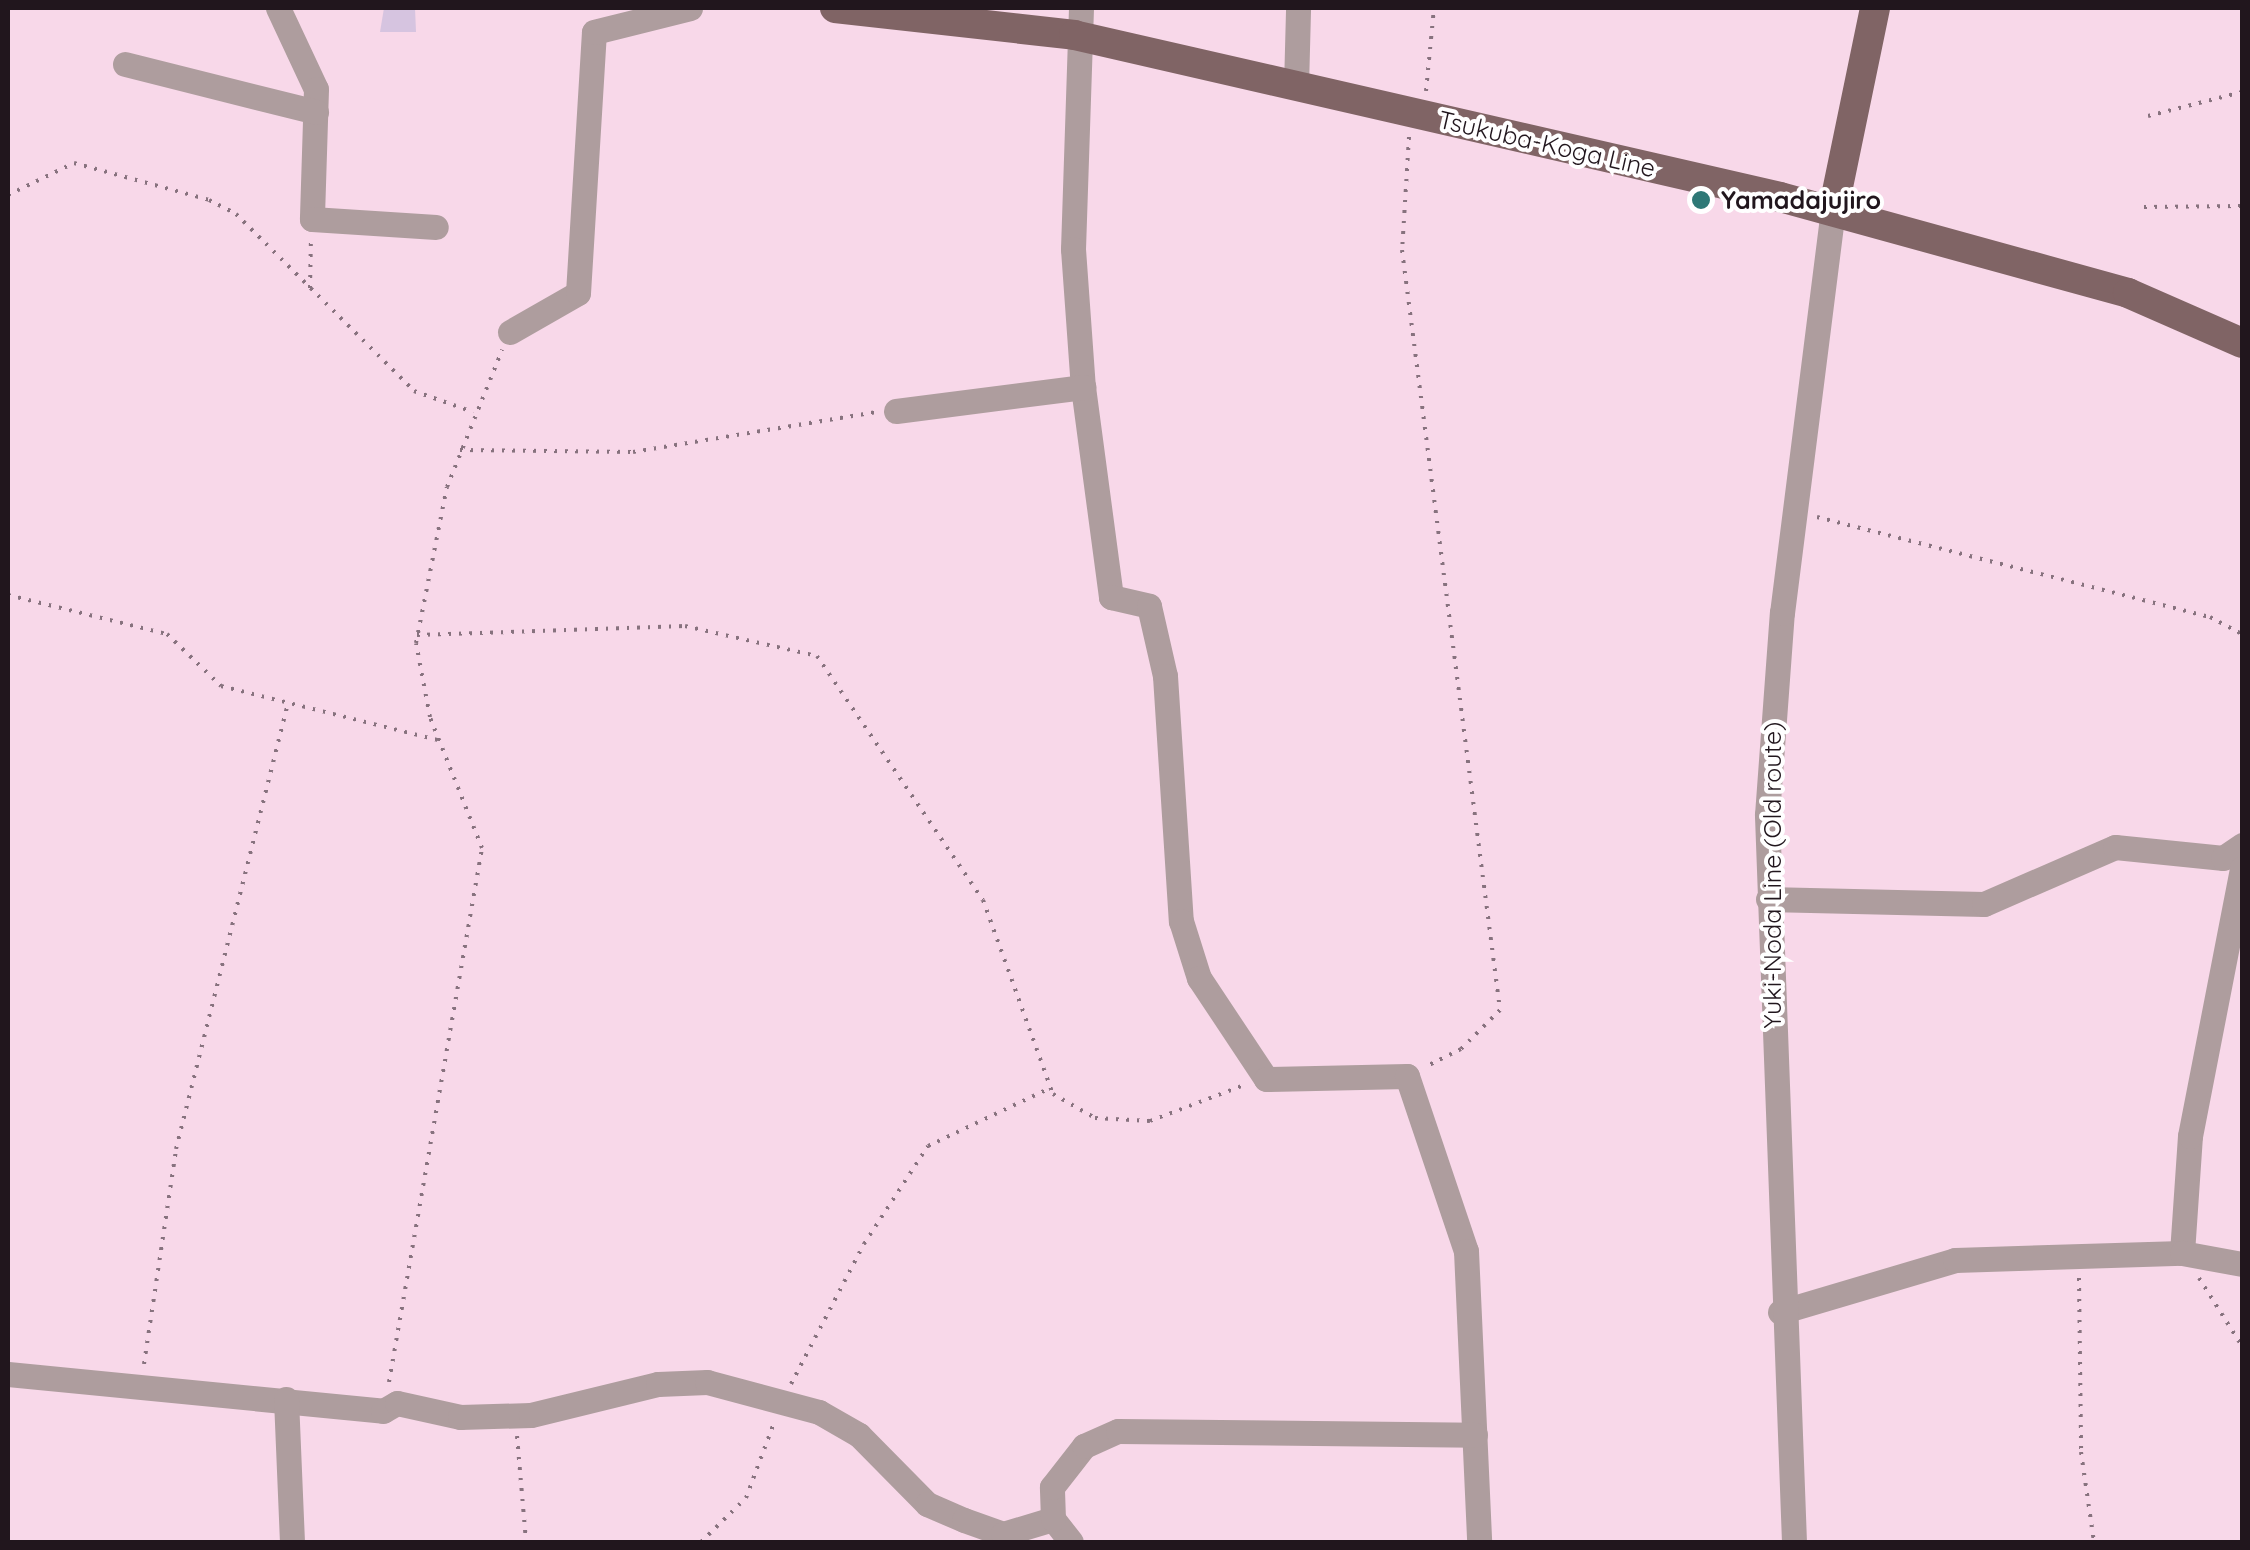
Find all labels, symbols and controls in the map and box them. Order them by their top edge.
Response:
street label: Tsukuba-Koga Line [1436,104,1658,184]
place label: Yamadajujiro [1721,185,1881,215]
marker: Yamadajujiro [1690,189,1712,211]
street label: Yuki-Noda Line (Old route) [1757,722,1787,1028]

